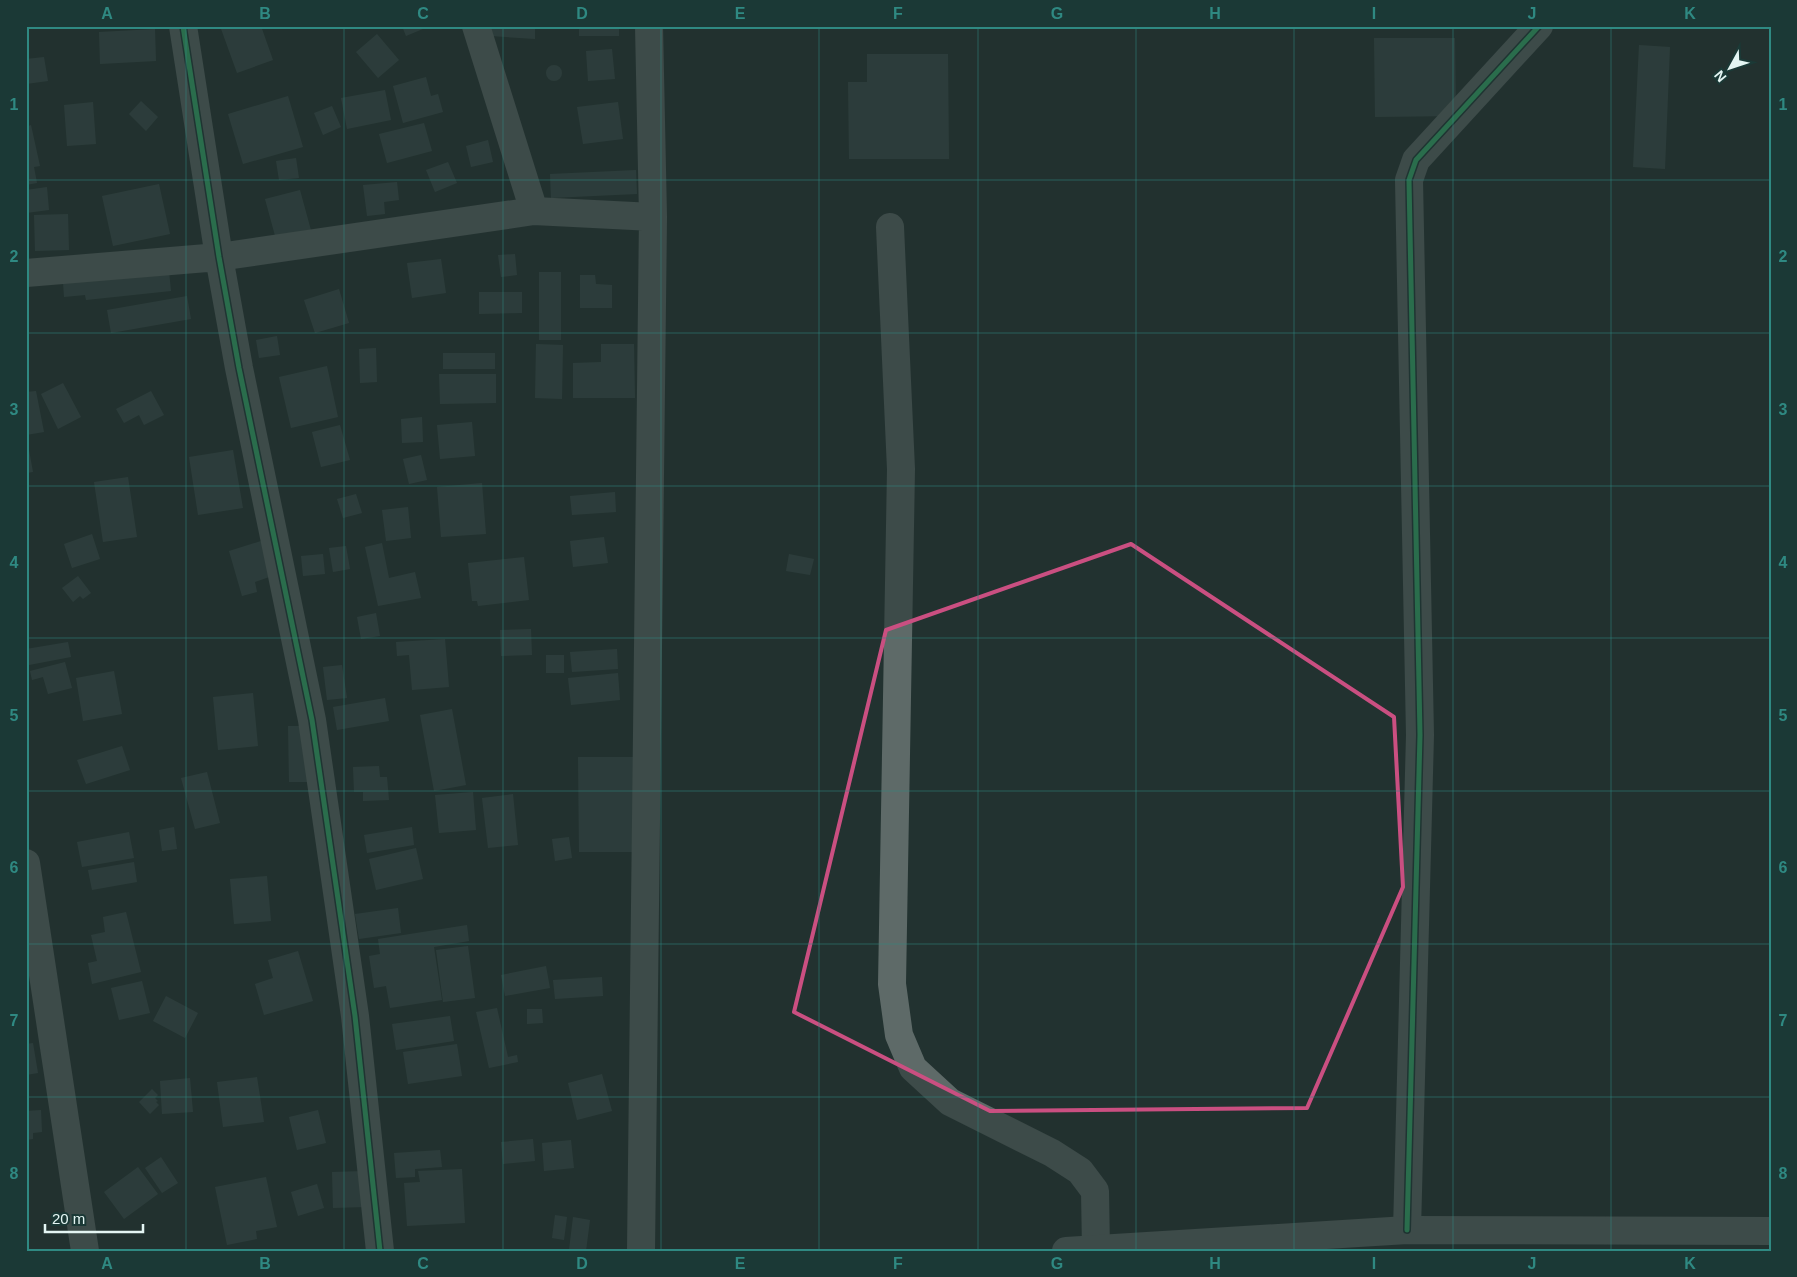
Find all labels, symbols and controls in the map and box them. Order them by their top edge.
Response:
text: A [101,5,113,22]
text: B [259,5,271,22]
text: C [417,5,429,22]
text: D [576,5,588,22]
text: E [735,5,746,22]
text: F [893,5,903,22]
text: G [1051,5,1063,22]
text: H [1209,5,1221,22]
text: I [1372,5,1376,22]
text: J [1528,5,1536,22]
text: K [1684,5,1696,22]
north arrow [1704,42,1754,92]
text: N [1711,67,1729,85]
text: 1 [10,96,19,113]
text: 1 [1779,96,1788,113]
text: 2 [10,248,19,265]
text: 2 [1779,248,1788,265]
text: 3 [10,401,19,418]
text: 3 [1779,401,1788,418]
text: 4 [10,554,19,571]
text: 4 [1779,554,1788,571]
text: 5 [10,707,19,724]
text: 5 [1779,707,1788,724]
text: 6 [10,859,19,876]
text: 6 [1779,859,1788,876]
text: 7 [10,1012,19,1029]
text: 7 [1779,1012,1788,1029]
text: 8 [10,1165,19,1182]
text: 8 [1779,1165,1788,1182]
scale bar [45,1202,142,1234]
text: 20 m [52,1210,85,1227]
text: A [101,1255,113,1272]
text: B [259,1255,271,1272]
text: C [417,1255,429,1272]
text: D [576,1255,588,1272]
text: E [735,1255,746,1272]
text: F [893,1255,903,1272]
text: G [1051,1255,1063,1272]
text: H [1209,1255,1221,1272]
text: I [1372,1255,1376,1272]
text: J [1528,1255,1536,1272]
text: K [1684,1255,1696,1272]

